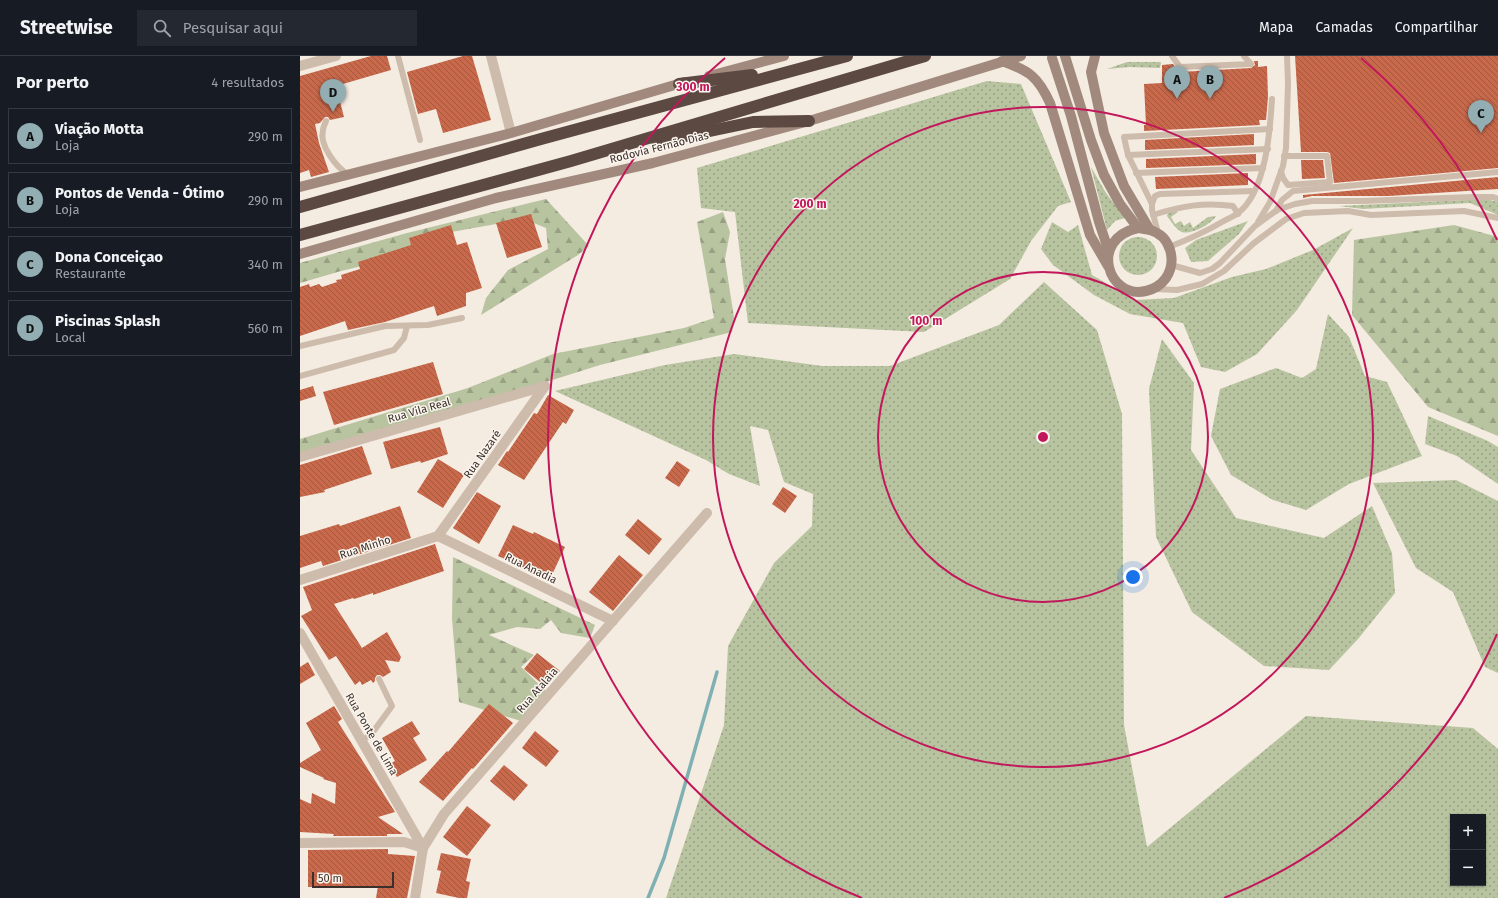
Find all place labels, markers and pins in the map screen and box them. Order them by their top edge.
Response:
pin: A [1164,66,1190,99]
pin: B [1197,66,1223,99]
pin: D [320,79,346,112]
pin: C [1468,100,1494,133]
centre of rings [1036,430,1050,444]

